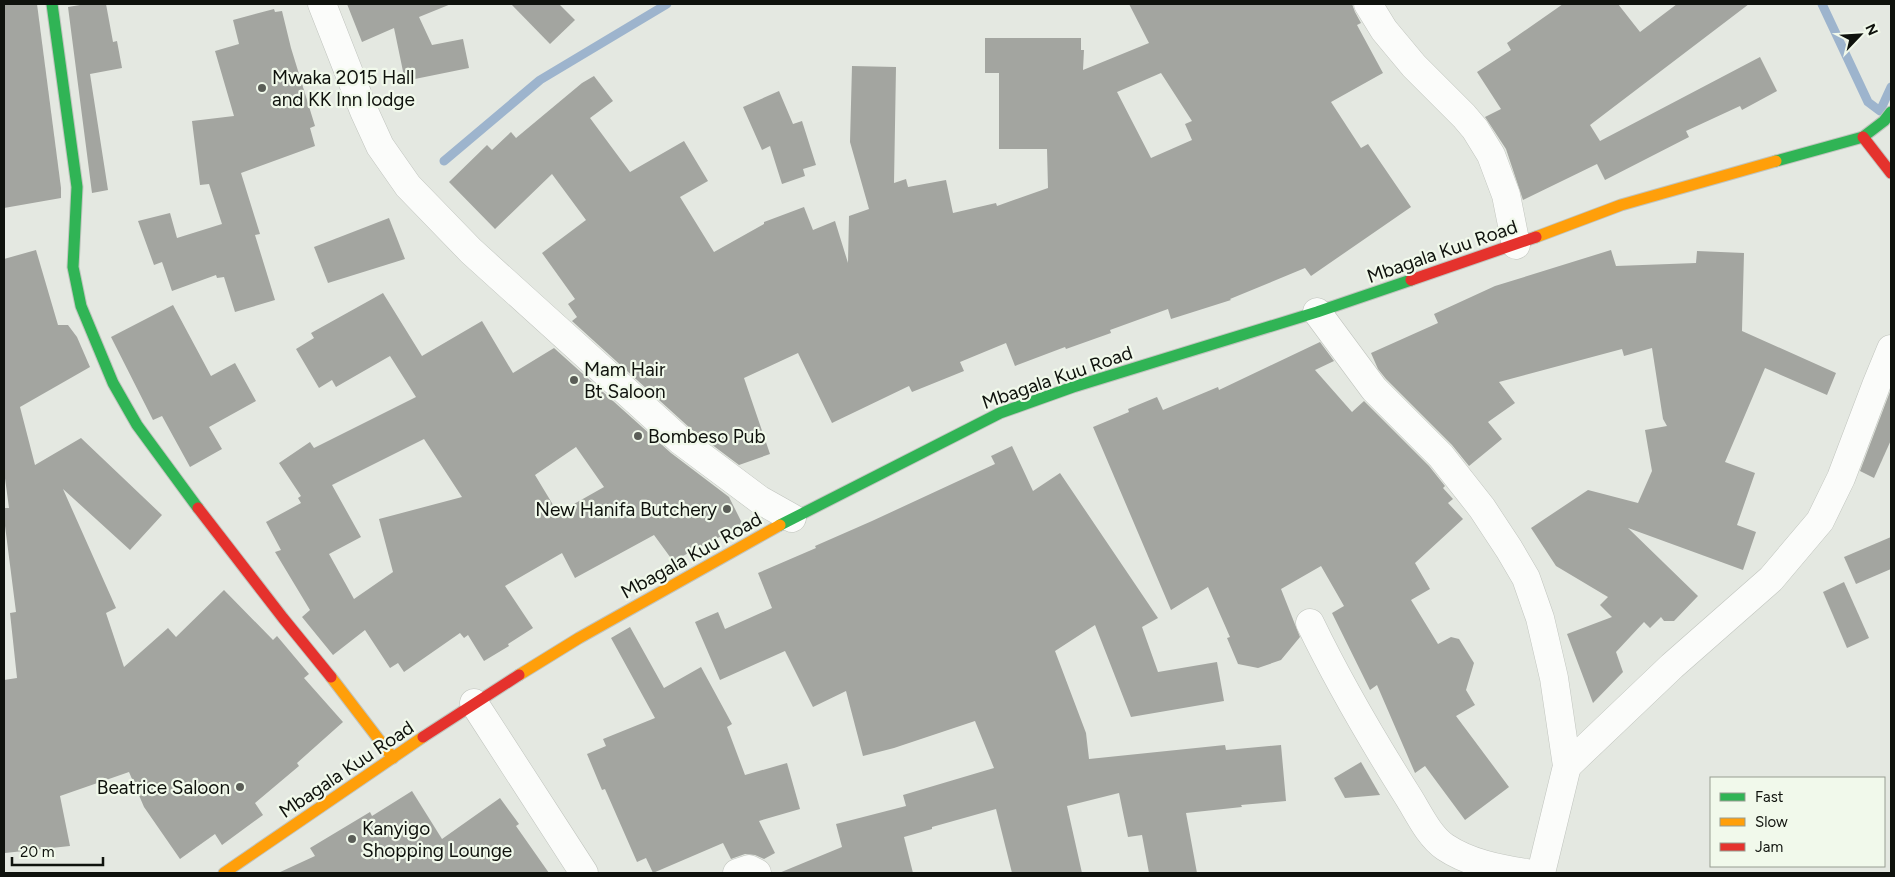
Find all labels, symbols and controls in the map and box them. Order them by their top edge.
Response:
north arrow [1835,10,1885,60]
text: N [1861,21,1881,38]
place label: Mwaka 2015 Hall and KK Inn lodge [272,66,415,111]
marker: Mwaka 2015 Hall and KK Inn lodge [256,82,268,94]
street label: Mbagala Kuu Road [1364,215,1520,288]
street label: Mbagala Kuu Road [979,341,1135,414]
place label: Mam Hair Bt Saloon [584,358,666,403]
marker: Mam Hair Bt Saloon [568,374,580,386]
place label: Bombeso Pub [648,425,766,448]
marker: Bombeso Pub [632,430,644,442]
place label: New Hanifa Butchery [535,498,717,521]
marker: New Hanifa Butchery [721,503,733,515]
street label: Mbagala Kuu Road [617,507,766,604]
street label: Mbagala Kuu Road [275,716,418,823]
place label: Beatrice Saloon [97,776,230,799]
legend [1710,777,1885,867]
marker: Beatrice Saloon [234,781,246,793]
text: Fast [1755,788,1784,806]
text: Slow [1755,813,1788,831]
place label: Kanyigo Shopping Lounge [362,817,512,862]
marker: Kanyigo Shopping Lounge [346,833,358,845]
scale bar [12,834,104,866]
text: Jam [1755,838,1783,856]
text: 20 m [20,843,54,861]

